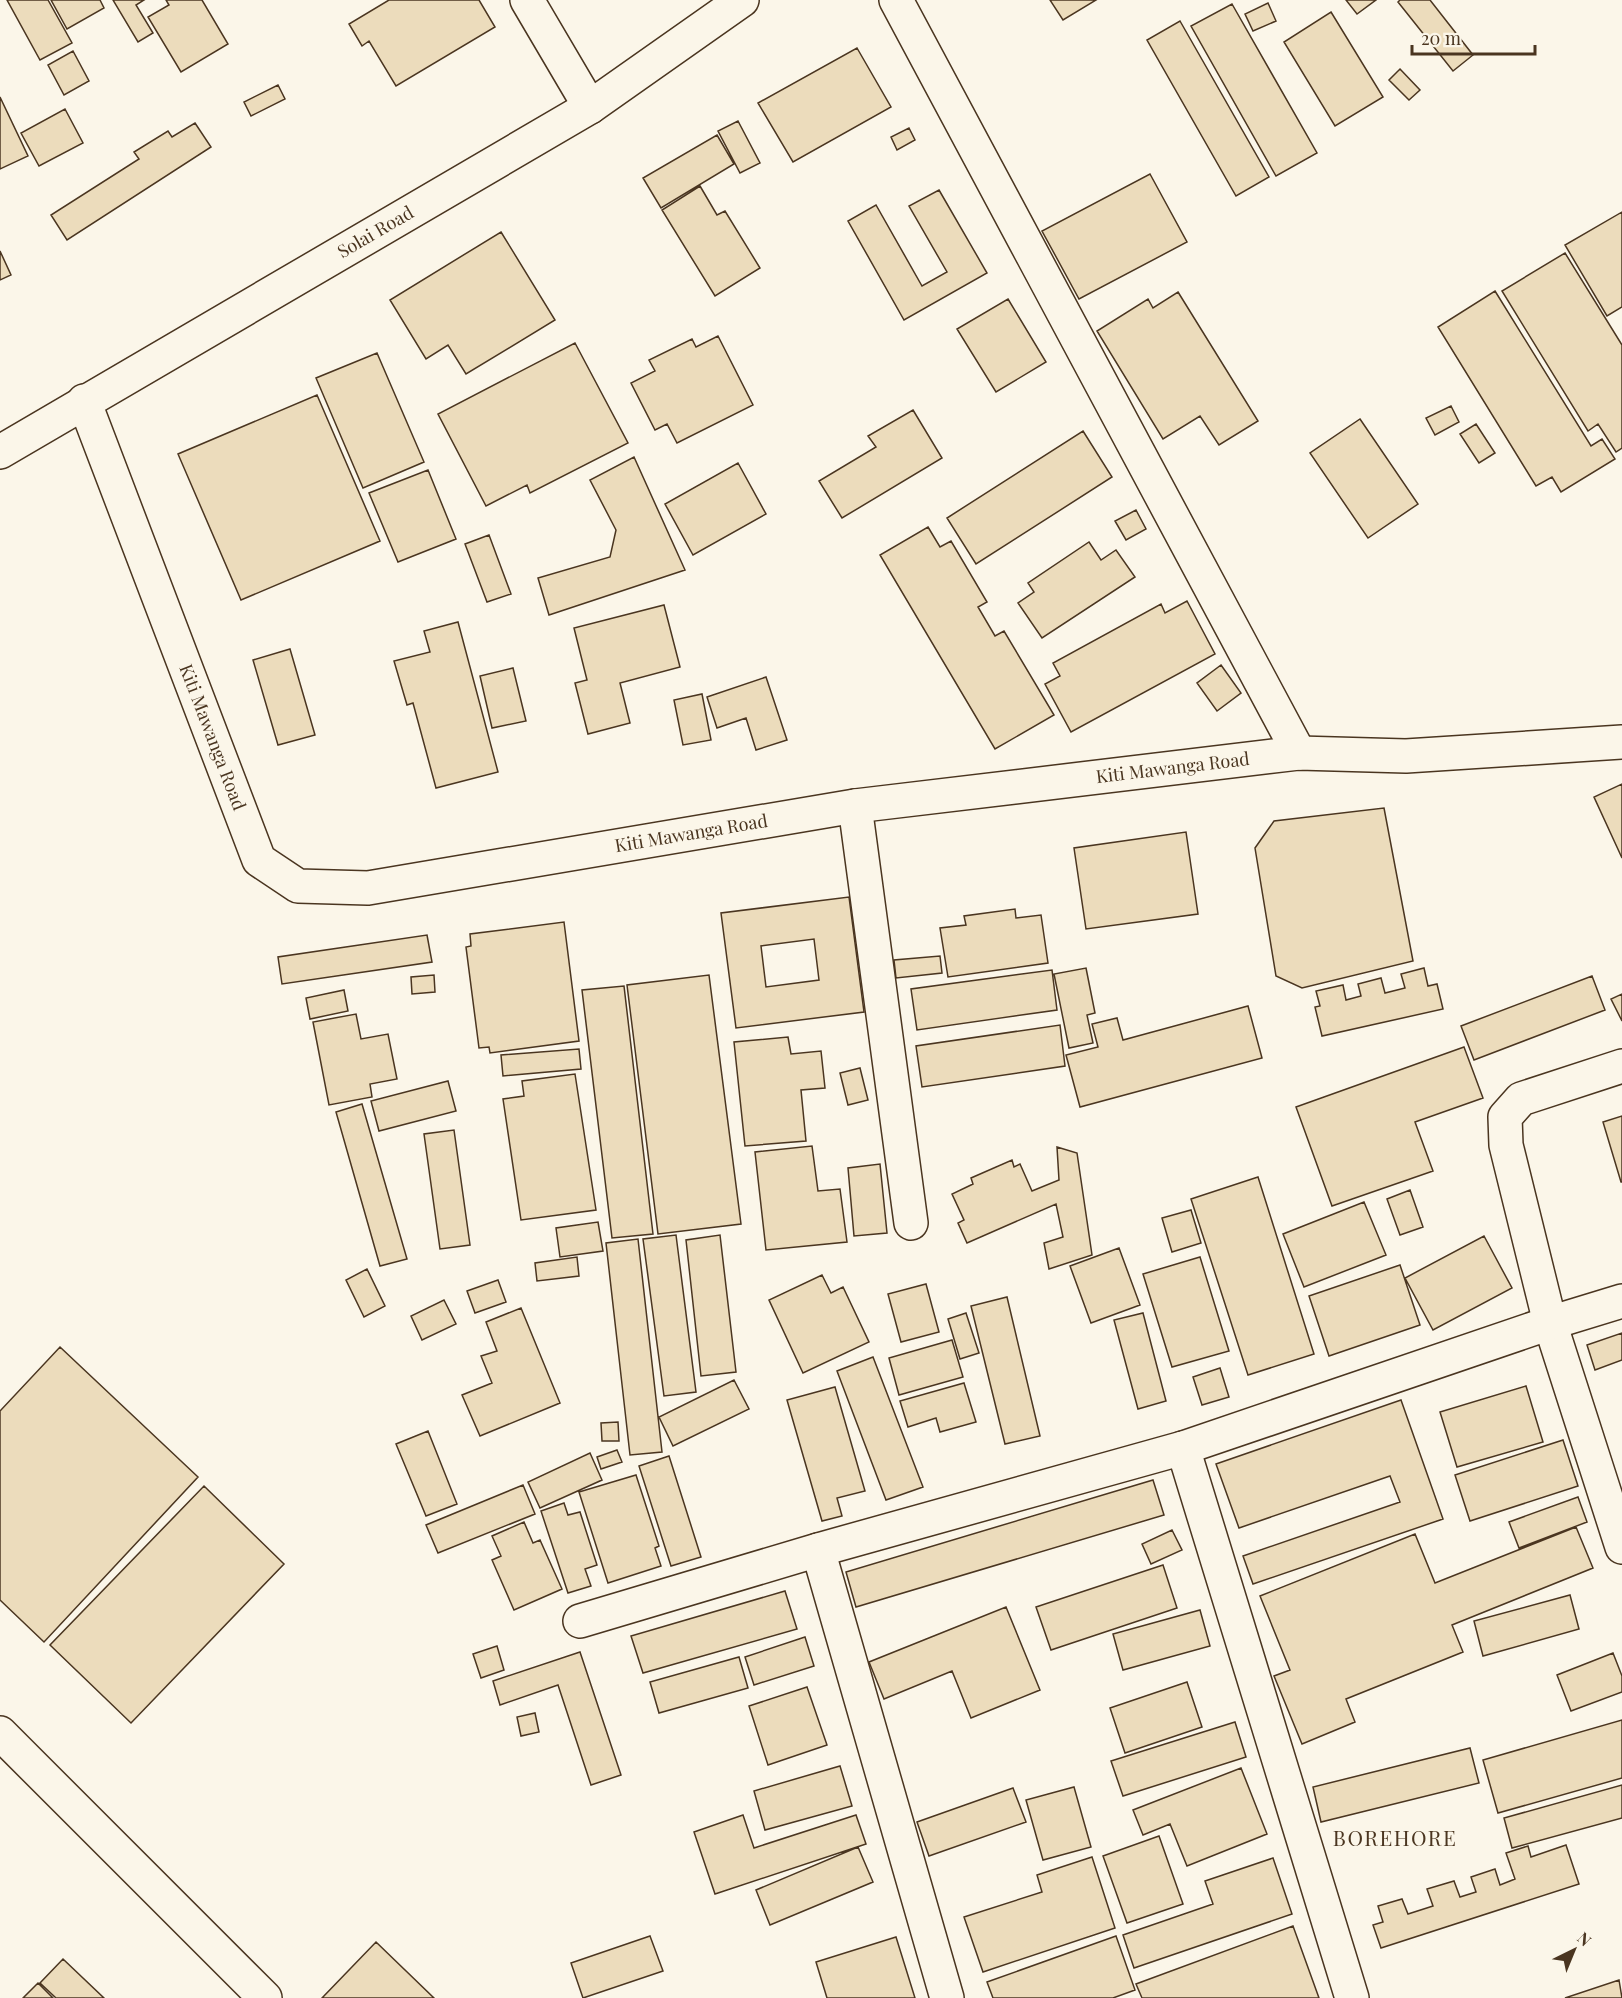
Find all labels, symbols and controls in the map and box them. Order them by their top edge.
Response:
scale bar [1412,18,1535,56]
text: 20 m [1421,26,1461,50]
street label: Solai Road [333,200,418,263]
street label: Kiti Mawanga Road [174,661,252,814]
street label: Kiti Mawanga Road [1094,746,1251,788]
street label: Kiti Mawanga Road [613,808,770,857]
district label: BOREHORE [1333,1823,1457,1851]
north arrow [1544,1920,1604,1980]
text: N [1573,1927,1596,1951]

